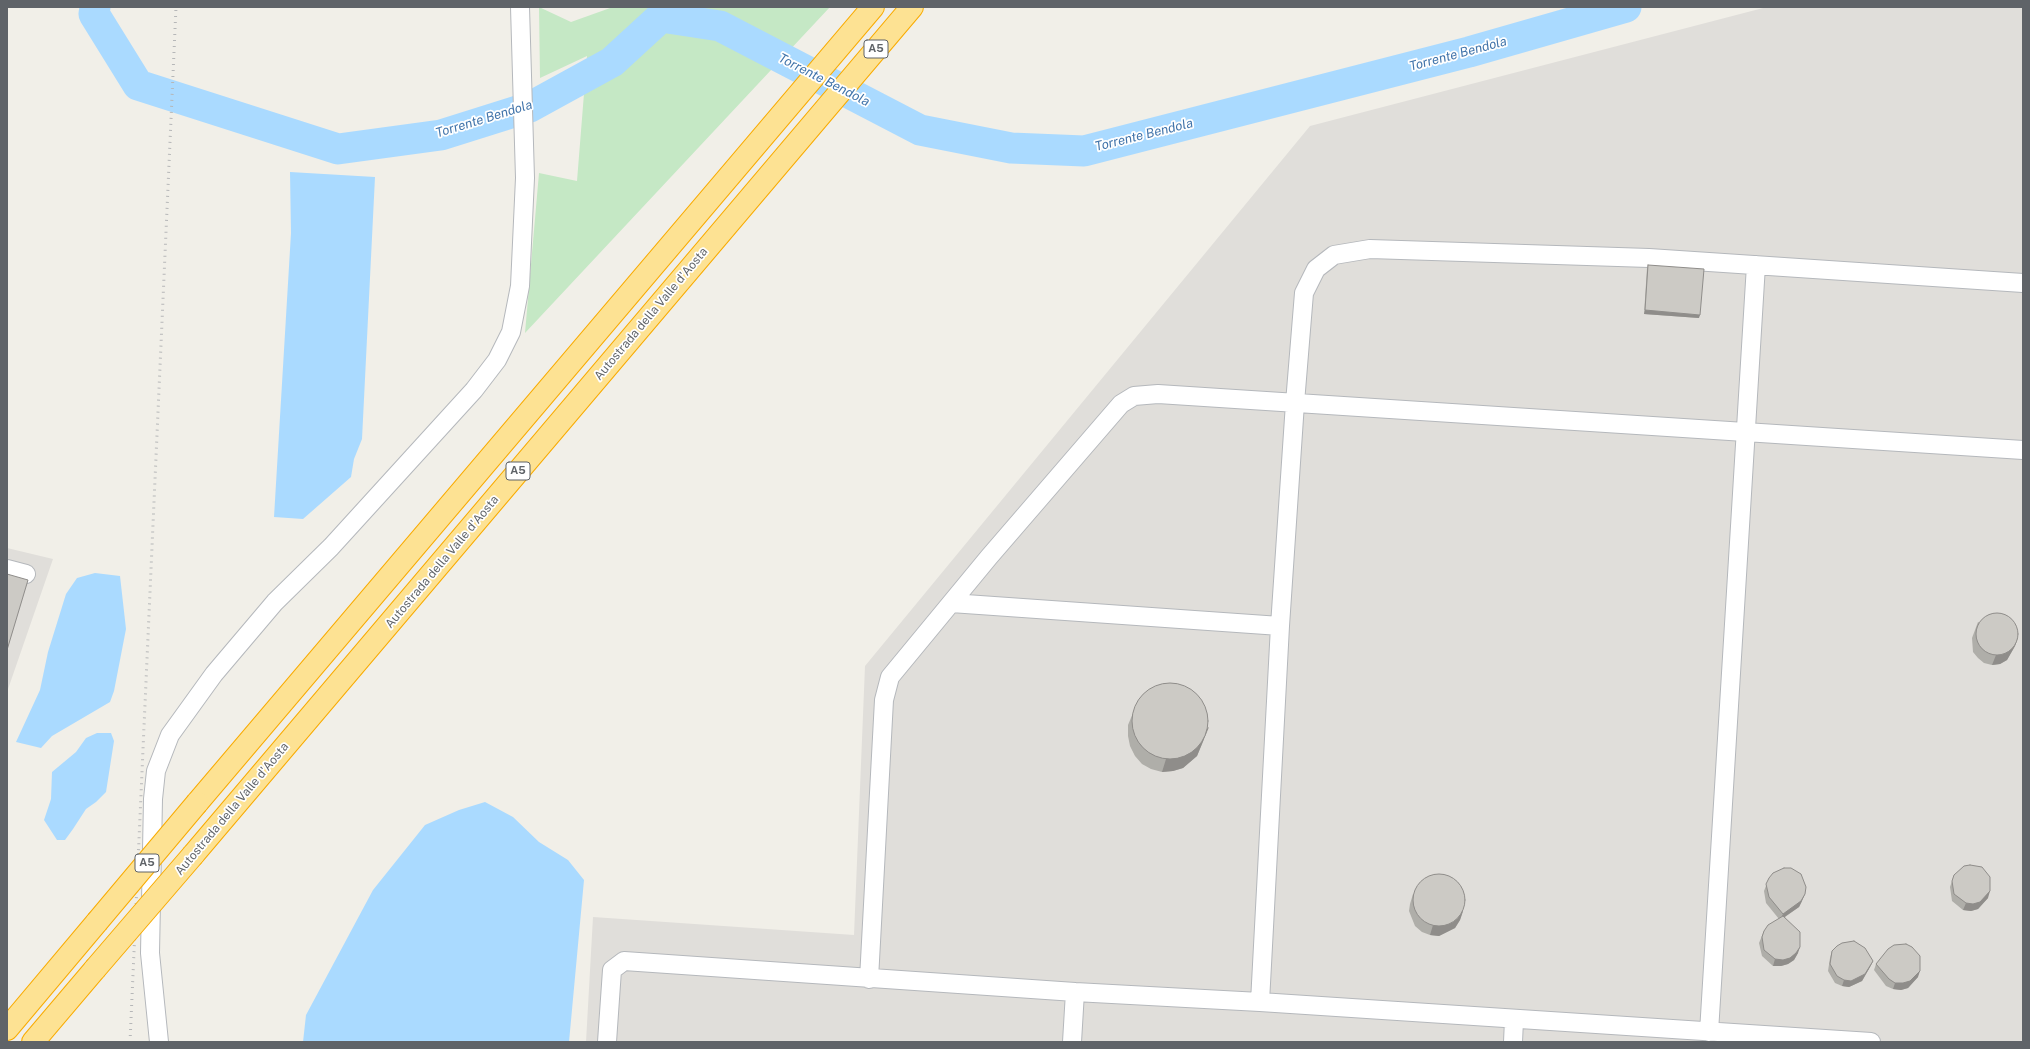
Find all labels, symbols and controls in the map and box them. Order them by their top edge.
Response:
water label: Torrente Bendola [1408,33,1508,75]
road number: A5 [864,40,888,58]
water label: Torrente Bendola [776,50,872,110]
water label: Torrente Bendola [434,97,534,141]
water label: Torrente Bendola [1093,115,1195,155]
street label: Autostrada della Valle d'Aosta [591,245,711,383]
road number: A5 [506,462,530,480]
street label: Autostrada della Valle d'Aosta [382,493,502,631]
street label: Autostrada della Valle d'Aosta [172,740,292,878]
road number: A5 [135,854,159,872]

